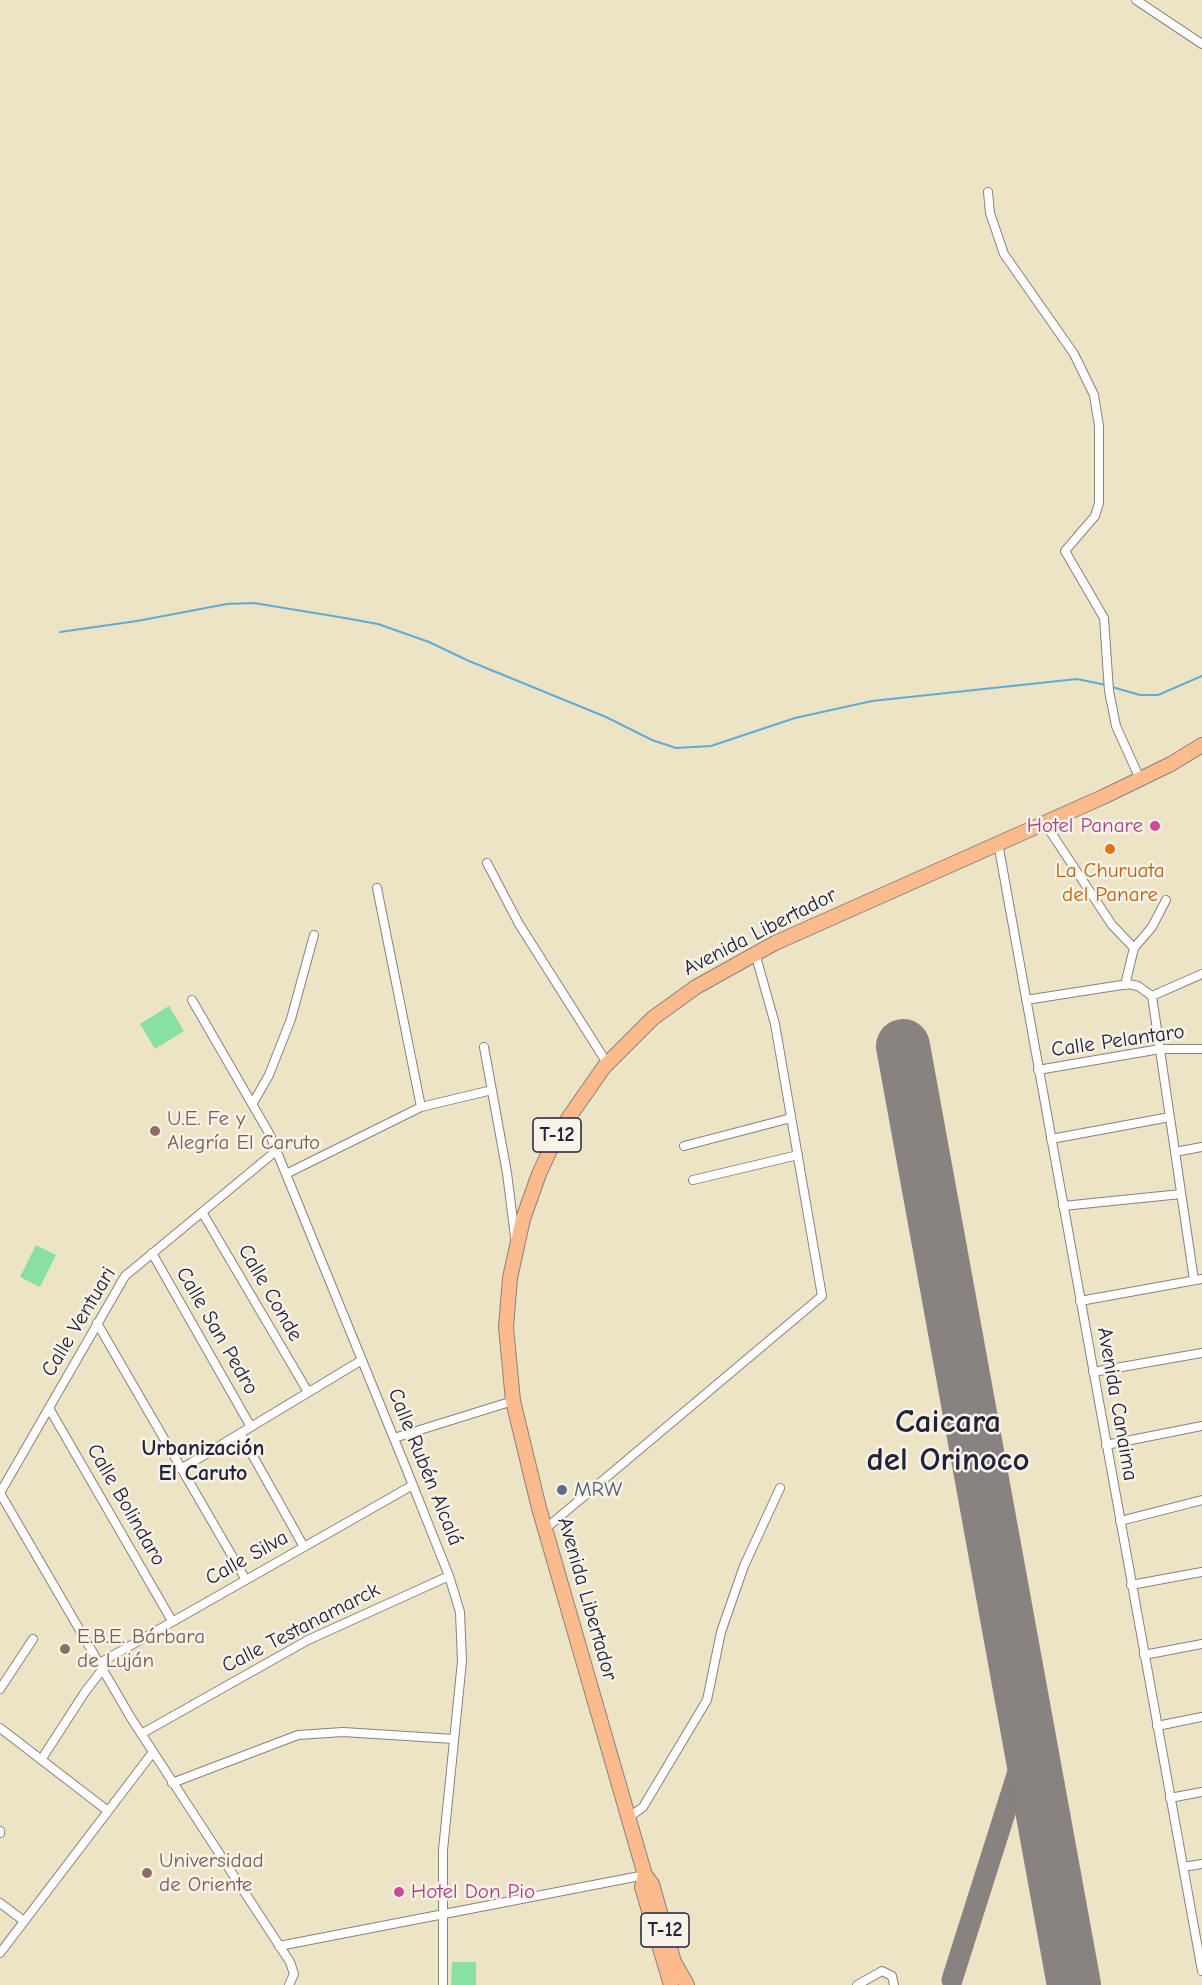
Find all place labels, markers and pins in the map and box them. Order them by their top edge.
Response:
place label: Hotel Panare [1027,813,1143,839]
marker: Hotel Panare [1148,819,1162,833]
marker: La Churuata del Panare [1103,842,1117,856]
place label: La Churuata del Panare [1055,858,1165,908]
place label: U.E. Fe y Alegría El Caruto [167,1106,320,1156]
marker: U.E. Fe y Alegría El Caruto [148,1124,162,1138]
place label: MRW [574,1477,622,1503]
marker: MRW [555,1483,569,1497]
place label: E.B.E. Bárbara de Luján [77,1624,205,1674]
marker: E.B.E. Bárbara de Luján [58,1642,72,1656]
place label: Universidad de Oriente [159,1848,264,1898]
marker: Universidad de Oriente [140,1866,154,1880]
place label: Hotel Don Pio [411,1879,535,1905]
marker: Hotel Don Pio [392,1885,406,1899]

